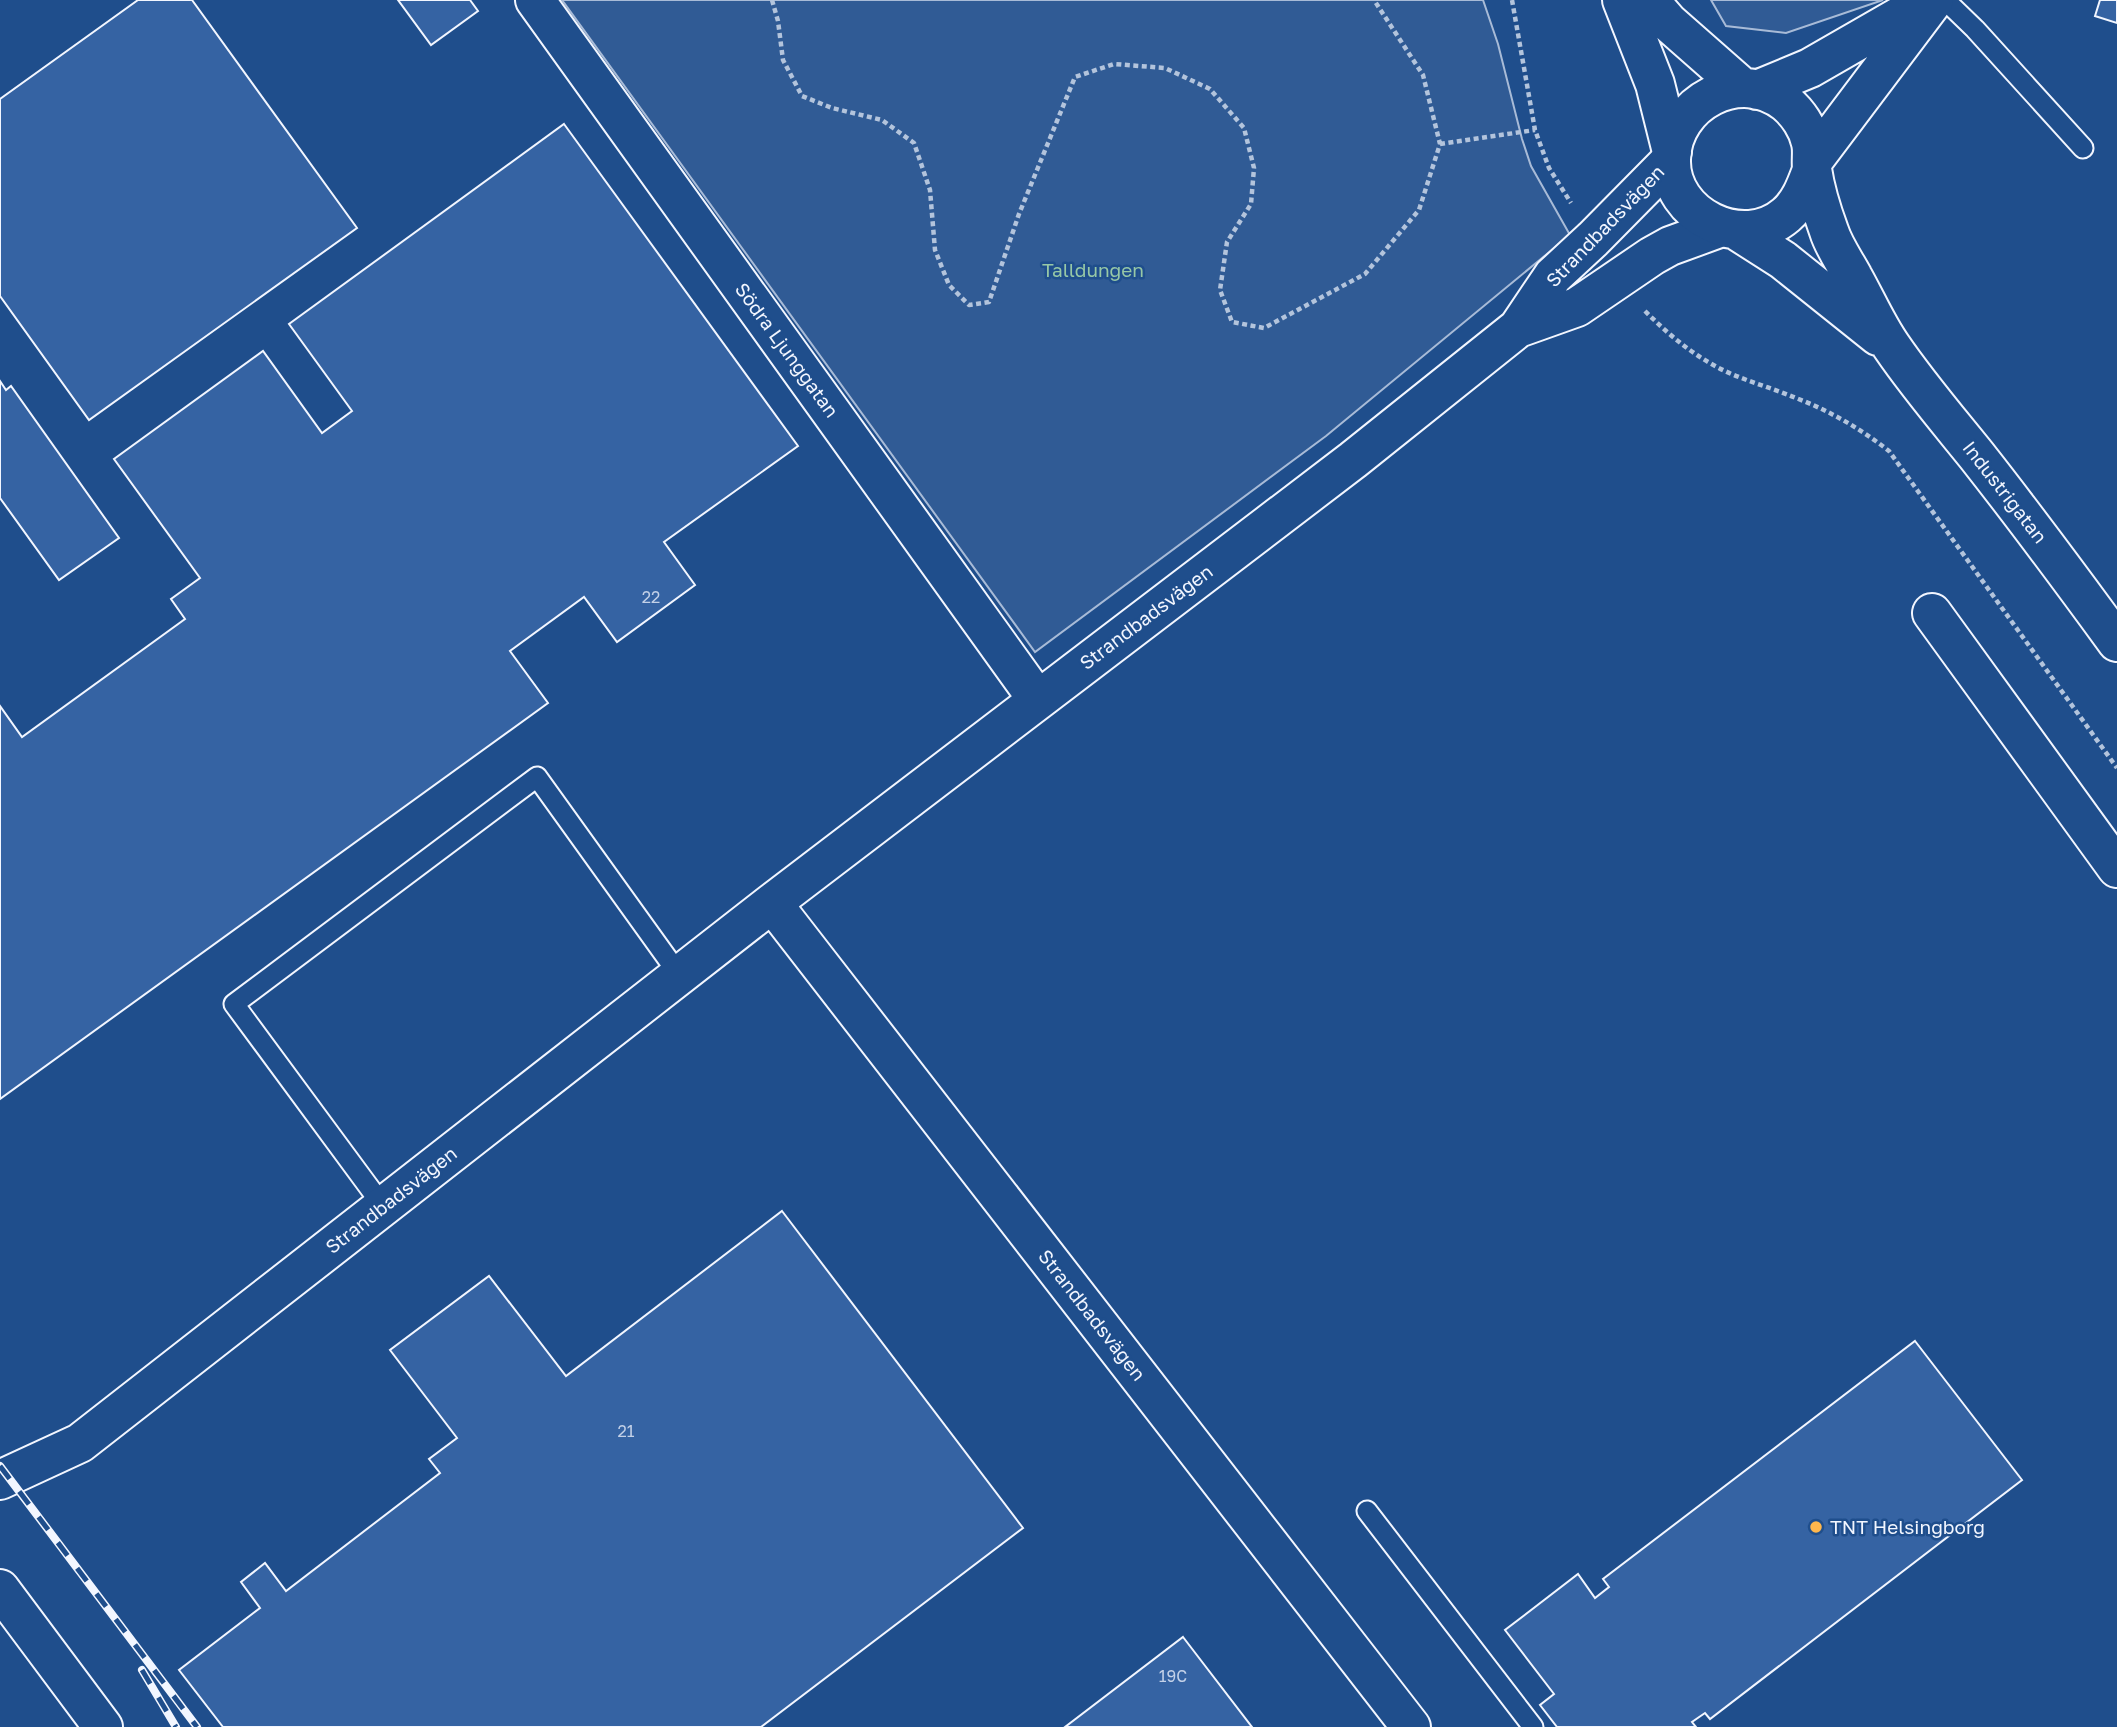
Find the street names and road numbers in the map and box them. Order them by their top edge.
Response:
street label: Strandbadsvägen [1541,160,1669,291]
street label: Södra Ljunggatan [731,278,844,422]
street label: Industrigatan [1958,436,2052,547]
street label: Strandbadsvägen [1075,559,1217,674]
street label: Strandbadsvägen [320,1141,461,1258]
street label: Strandbadsvägen [1034,1244,1151,1385]

